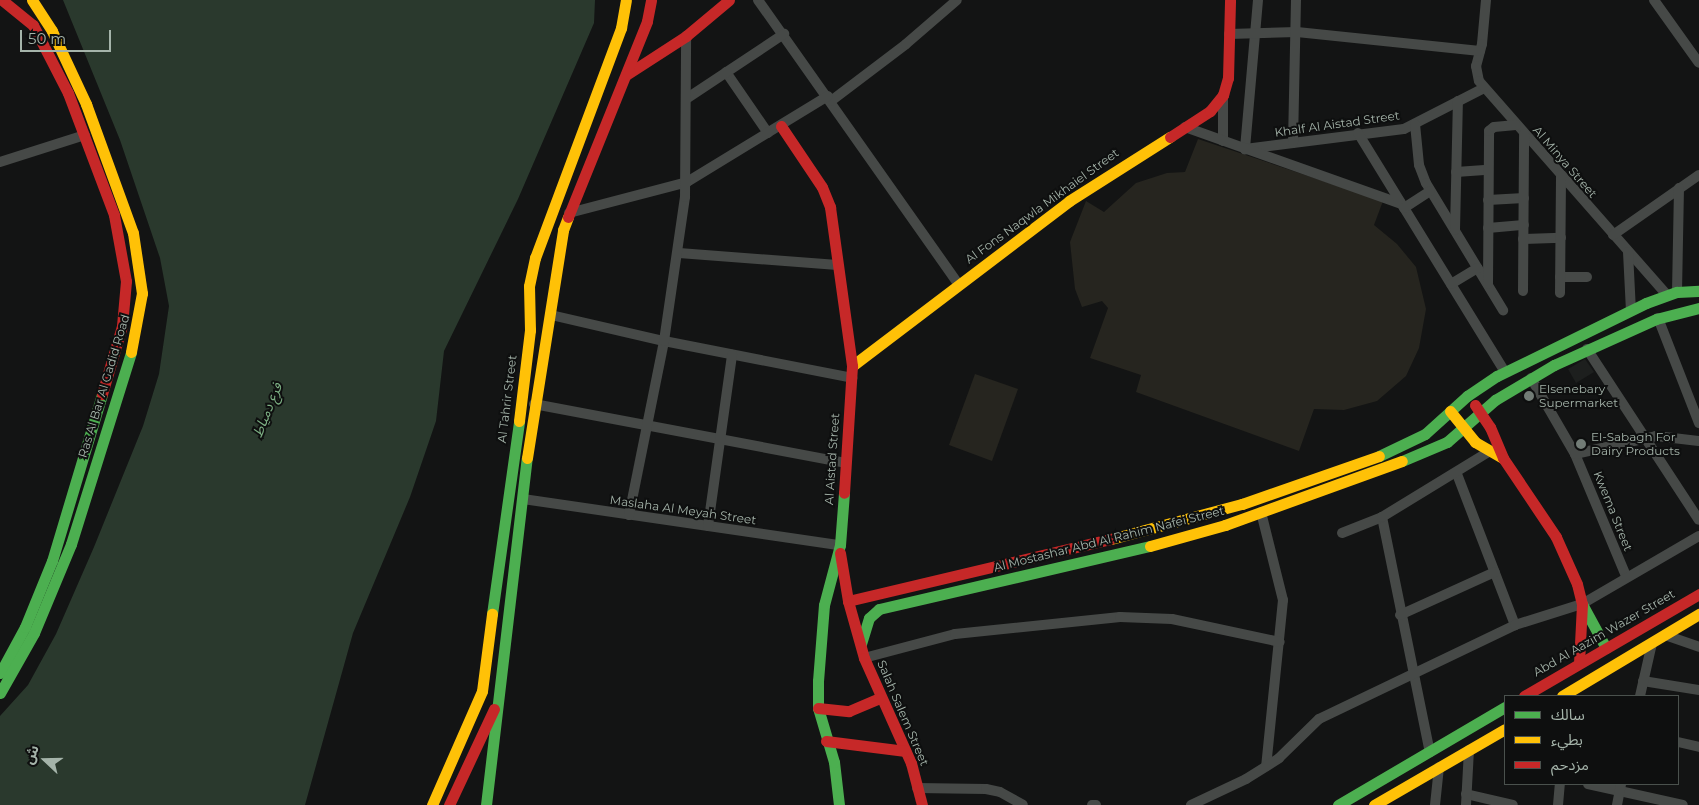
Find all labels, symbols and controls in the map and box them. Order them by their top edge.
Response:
scale bar [22,20,114,52]
text: 50 m [28,29,66,48]
street label: Khalf Al Aistad Street [1274,108,1400,140]
street label: Al Minya Street [1530,123,1600,201]
street label: Al Fons Naqwla Mikhaiel Street [962,145,1122,267]
street label: Ras Al Bar Al Gadid Road [75,313,133,459]
street label: Al Tahrir Street [494,354,520,444]
water label: فرع دمياط [249,380,285,440]
place label: Elsenebary Supermarket [1539,382,1618,410]
marker: Elsenebary Supermarket [1523,390,1535,402]
street label: Al Aistad Street [822,413,842,505]
place label: El-Sabagh For Dairy Products [1591,430,1680,458]
marker: El-Sabagh For Dairy Products [1575,438,1587,450]
street label: Kwema Street [1590,469,1636,553]
street label: Maslaha Al Meyah Street [609,493,757,527]
street label: Al Mostashar Abd Al Rahim Nafei Street [992,503,1226,575]
street label: Abd Al Aazim Wazer Street [1531,586,1677,680]
street label: Salah Salem Street [874,658,932,768]
legend [1504,695,1679,785]
text: سالك [1551,705,1585,724]
text: بطيء [1551,730,1583,749]
north arrow [20,735,70,785]
text: ش [19,742,43,767]
text: مزدحم [1551,755,1589,774]

